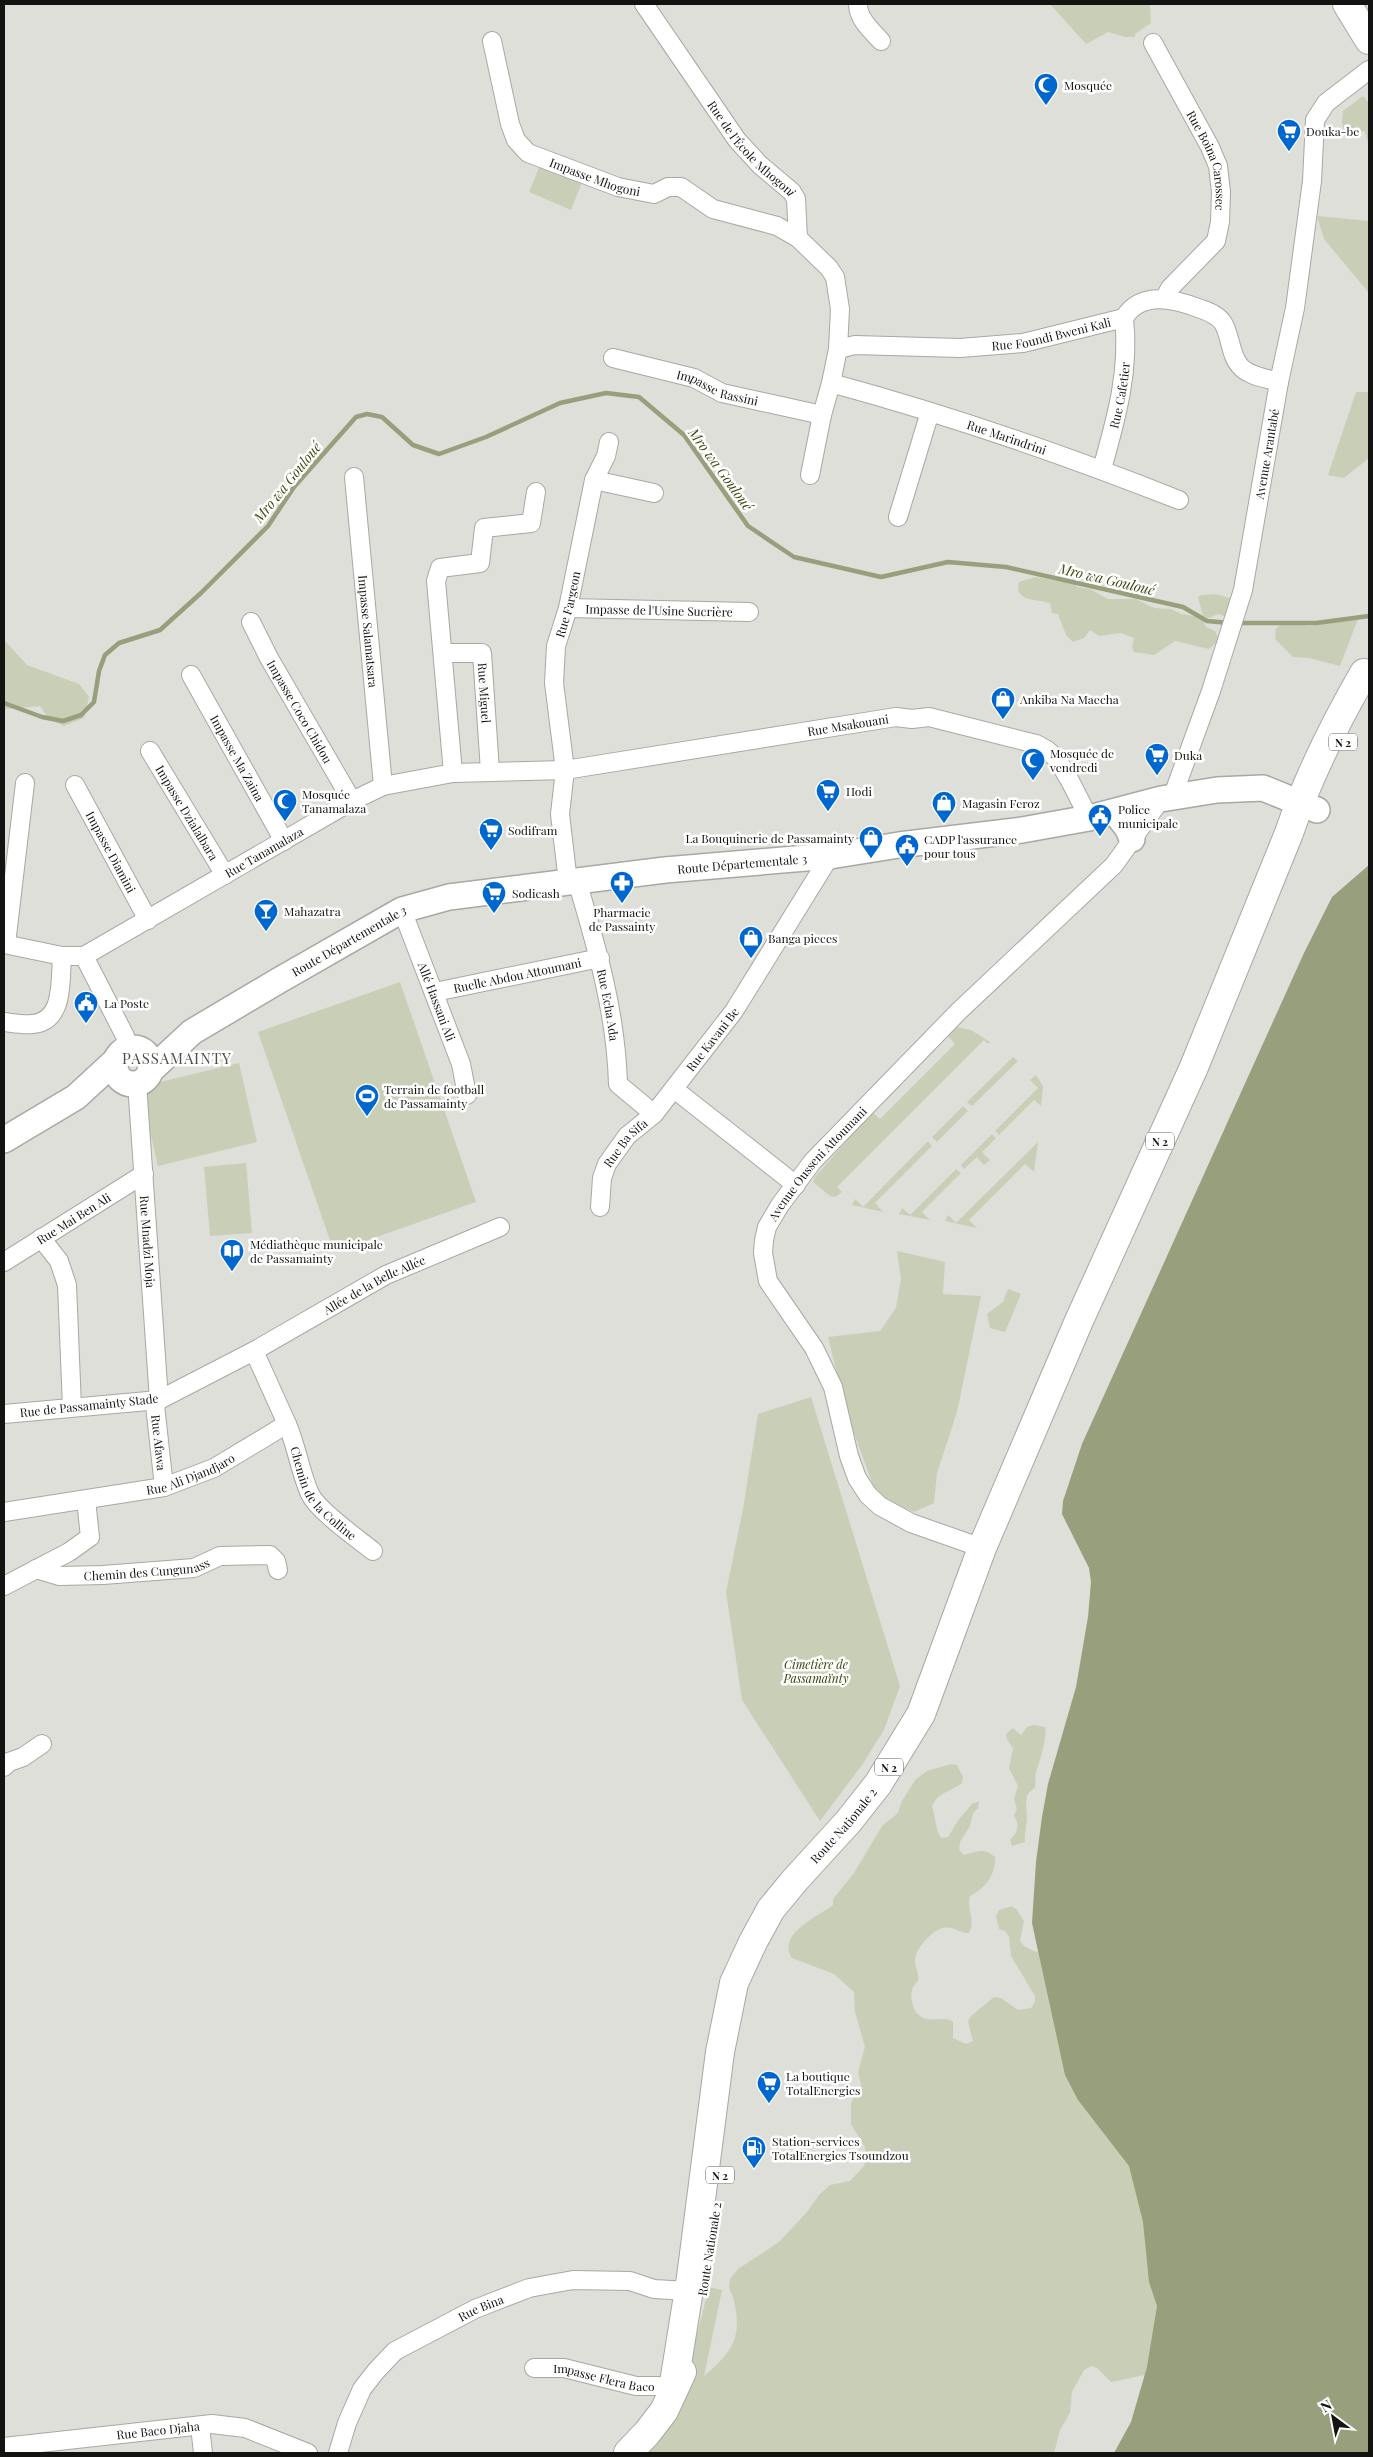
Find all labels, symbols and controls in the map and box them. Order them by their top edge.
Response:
mosque icon: Mosquée [1033,72,1059,106]
place label: Mosquée [1064,77,1112,93]
street label: Rue de l'École Mhogoni [704,97,801,199]
street label: Rue Boina Carossec [1183,108,1229,211]
supermarket icon: Douka-be [1276,118,1302,152]
place label: Douka-be [1306,123,1359,139]
street label: Impasse Mhogoni [547,154,642,199]
street label: Rue Foundi Bweni Kali [991,313,1113,353]
street label: Rue Cafetier [1105,361,1133,430]
street label: Impasse Rassini [675,366,760,409]
street label: Avenue Arantabé [1251,407,1282,501]
street label: Rue Marindrini [965,416,1049,458]
water label: Mro wa Gouloué [684,423,758,515]
water label: Mro wa Gouloué [248,437,326,527]
water label: Mro wa Gouloué [1056,559,1158,599]
street label: Rue Fargeon [551,570,583,639]
street label: Impasse Salamatsara [355,574,382,688]
street label: Impasse de l'Usine Sucrière [585,600,733,620]
street label: Impasse Coco Chidou [264,657,336,766]
street label: Rue Miguel [475,662,495,724]
shop icon: Ankiba Na Maecha [990,686,1016,720]
place label: Ankiba Na Maecha [1019,691,1119,707]
street label: Rue Msakouani [806,710,890,739]
street label: Impasse Ma Zaina [207,712,268,804]
road number: N 2 [1329,734,1357,750]
supermarket icon: Duka [1144,742,1170,776]
place label: Mosquée de vendredi [1049,745,1114,775]
mosque icon: Mosquée de vendredi [1020,747,1046,781]
place label: Duka [1174,747,1202,763]
street label: Impasse Dzialalbara [152,762,222,863]
supermarket icon: Hodi [815,778,841,812]
place label: Hodi [846,783,872,799]
place label: Mosquée Tanamalaza [302,786,366,816]
mosque icon: Mosquée Tanamalaza [272,788,298,822]
shop icon: Magasin Feroz [931,790,957,824]
place label: Magasin Feroz [962,795,1040,811]
place label: Police municipale [1118,801,1178,831]
public building icon: Police municipale [1087,803,1113,837]
street label: Impasse Diamini [83,808,140,896]
supermarket icon: Sodifram [478,817,504,851]
place label: Sodifram [508,822,558,838]
street label: Rue Tanamalaza [222,823,306,881]
shop icon: La Bouquinerie de Passamainty [858,825,884,859]
place label: La Bouquinerie de Passamainty [685,830,854,846]
place label: CADP l'assurance pour tous [924,831,1017,861]
public building icon: CADP l'assurance pour tous [894,833,920,867]
street label: Route Départementale 3 [677,850,808,877]
pharmacy icon: Pharmacie de Passainty [609,870,635,904]
supermarket icon: Sodicash [481,880,507,914]
place label: Sodicash [512,885,560,901]
bar icon: Mahazatra [253,898,279,932]
street label: Route Départementale 3 [289,901,408,980]
place label: Mahazatra [284,903,341,919]
place label: Pharmacie de Passainty [589,904,655,934]
shop icon: Banga pieces [738,925,764,959]
place label: Banga pieces [768,930,837,946]
street label: Ruelle Abdou Attoumani [452,954,583,996]
street label: Allé Hassani Ali [414,959,460,1044]
street label: Rue Echa Ada [594,967,623,1042]
public building icon: La Poste [73,990,99,1024]
place label: La Poste [104,995,149,1011]
street label: Rue Kavani Be [682,1004,742,1074]
district label: PASSAMAINTY [122,1048,232,1068]
place label: Terrain de football de Passamainty [384,1081,485,1111]
sports icon: Terrain de football de Passamainty [354,1083,380,1117]
street label: Avenue Ousseni Attoumani [764,1103,870,1225]
street label: Rue Ba Sifa [599,1115,650,1170]
road number: N 2 [1146,1132,1174,1150]
street label: Rue Mai Ben Ali [33,1189,114,1248]
street label: Rue Mnadzi Moja [137,1195,159,1288]
place label: Médiathèque municipale de Passamainty [250,1236,383,1266]
library icon: Médiathèque municipale de Passamainty [219,1238,245,1272]
street label: Allée de la Belle Allée [319,1251,427,1318]
street label: Rue de Passamainty Stade [19,1390,159,1420]
street label: Rue Afawa [148,1414,170,1471]
street label: Chemin de la Colline [287,1444,360,1543]
street label: Rue Ali Djandjaro [145,1449,238,1498]
street label: Chemin des Cungunass [83,1554,212,1583]
park label: Cimetière de Passamaïnty [782,1656,849,1686]
road number: N 2 [875,1758,903,1775]
street label: Route Nationale 2 [806,1784,880,1866]
place label: La boutique TotalEnergies [786,2068,860,2098]
supermarket icon: La boutique TotalEnergies [756,2070,782,2104]
place label: Station-services TotalEnergies Tsoundzou [772,2133,909,2163]
fuel station icon: Station-services TotalEnergies Tsoundzou [741,2135,767,2169]
road number: N 2 [706,2166,734,2184]
street label: Route Nationale 2 [694,2201,724,2297]
street label: Rue Bina [455,2291,506,2325]
street label: Impasse Flera Baco [553,2360,655,2394]
north arrow [1308,2392,1358,2442]
text: N [1317,2395,1335,2416]
street label: Rue Baco Djaha [116,2417,201,2443]

